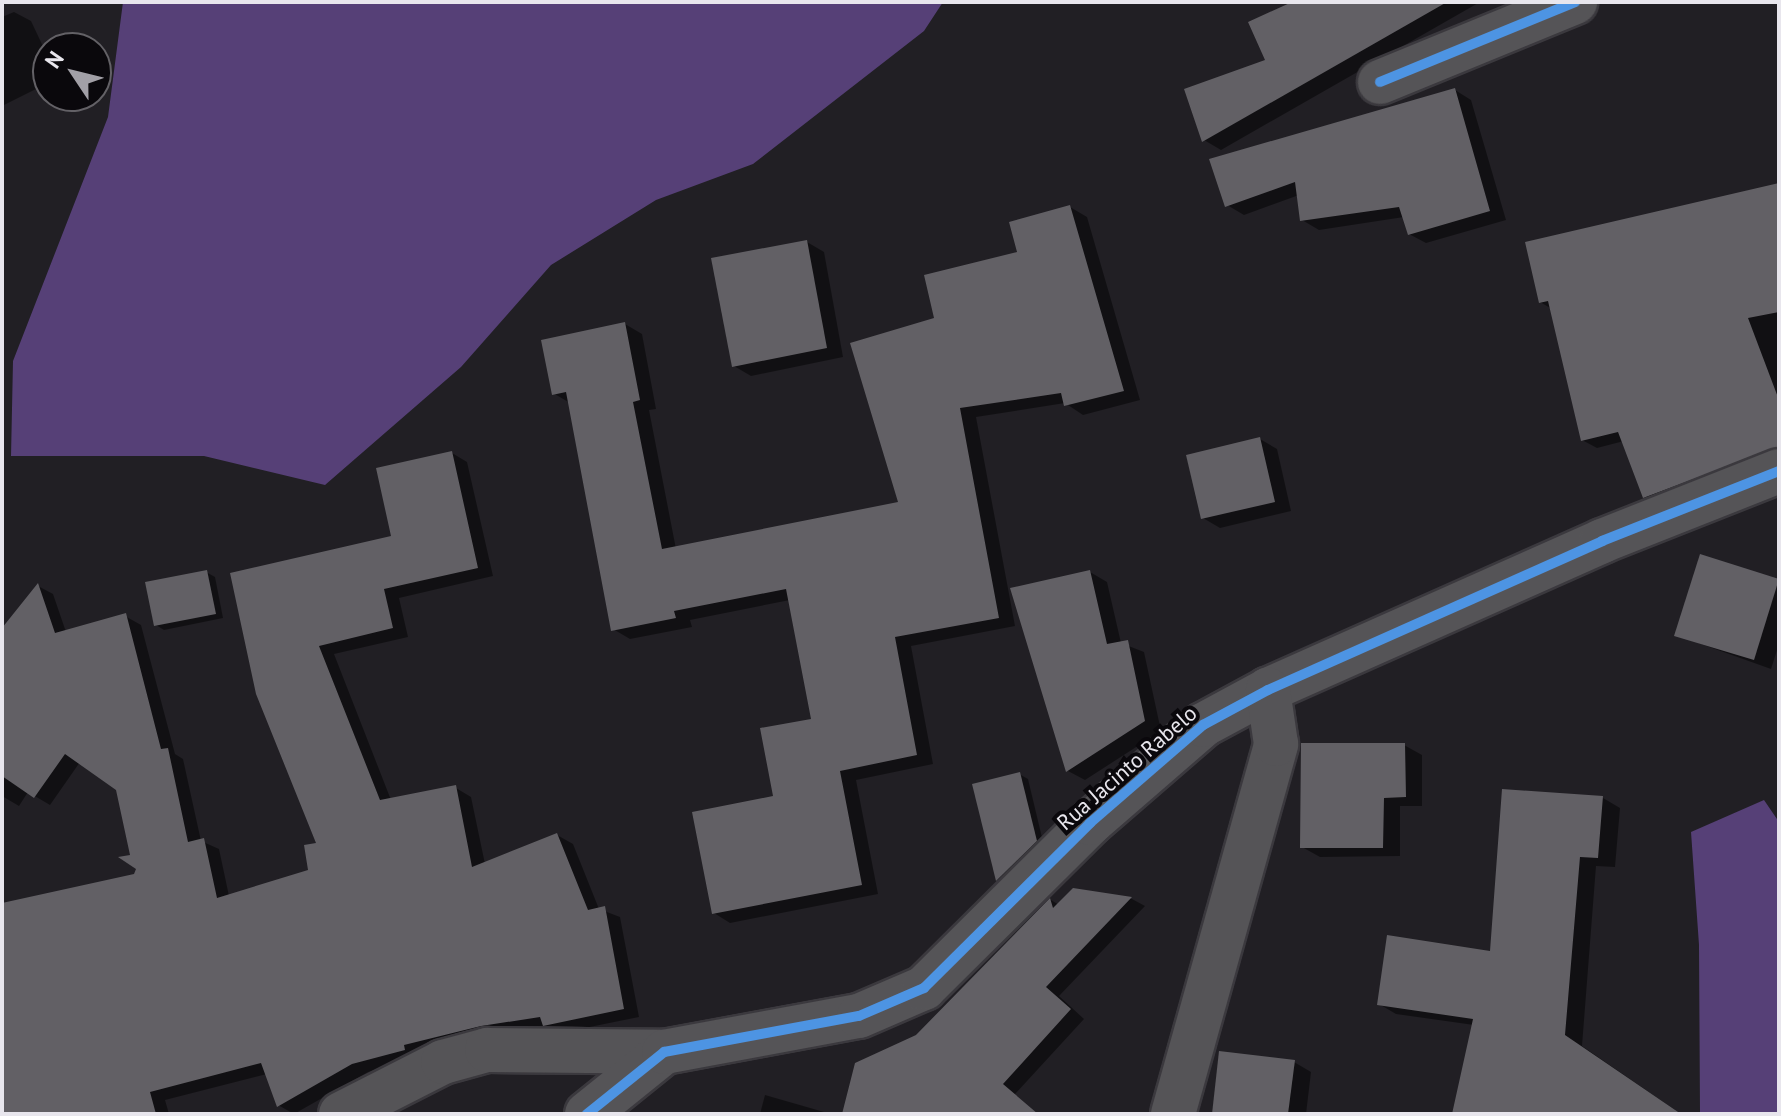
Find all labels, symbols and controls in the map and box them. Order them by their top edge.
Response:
north arrow [32,32,112,112]
text: N [38,45,70,73]
street label: Rua Jacinto Rabelo [1052,700,1202,836]

